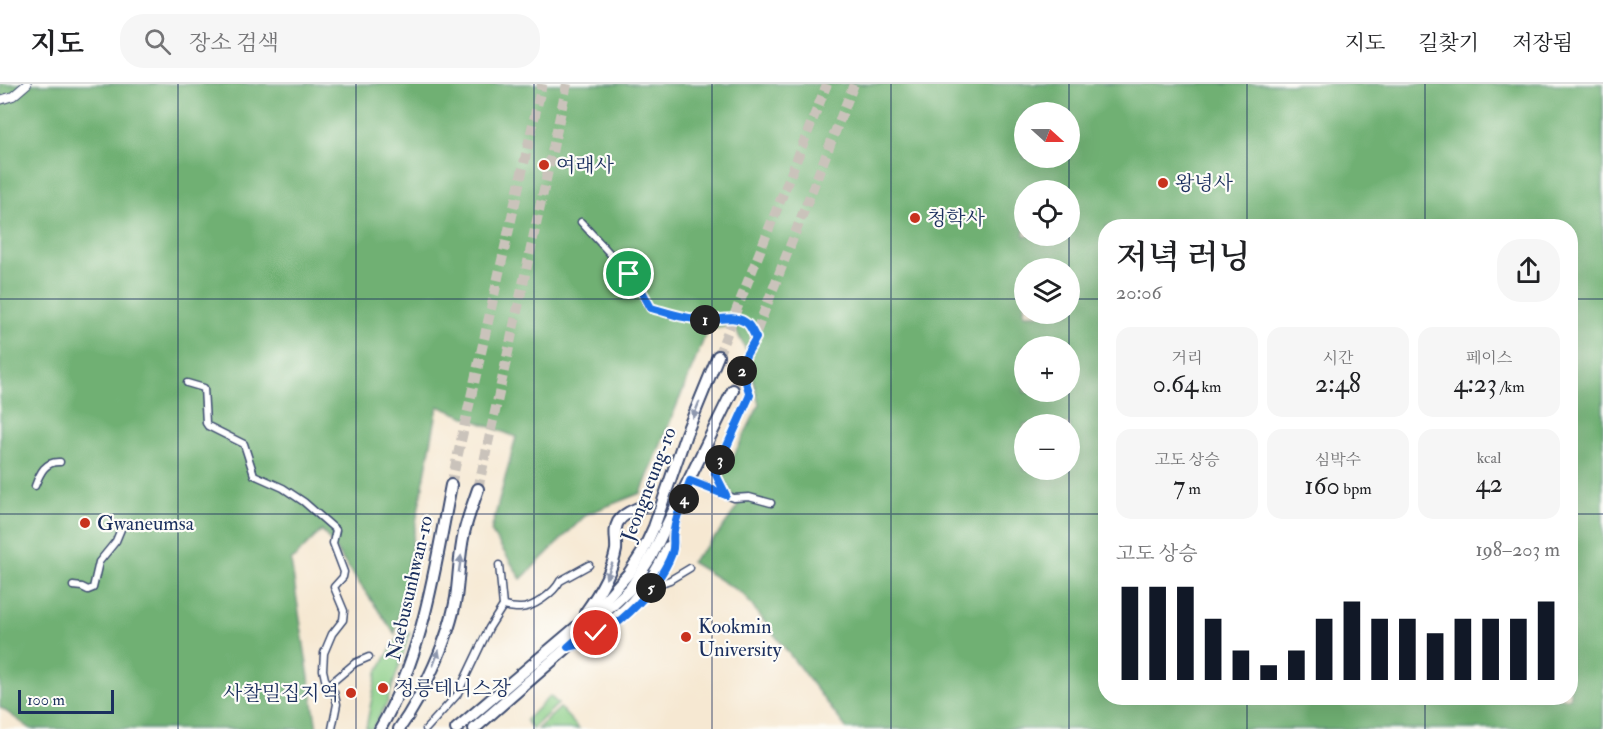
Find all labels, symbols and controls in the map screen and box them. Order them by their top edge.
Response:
search box [120,14,540,68]
icon: search [141,25,174,58]
text: 지도 [30,27,84,62]
text: 장소 검색 [189,29,279,57]
text: 지도 [1345,30,1385,57]
text: 길찾기 [1418,30,1479,57]
text: 저장됨 [1512,30,1573,57]
north arrow [1014,102,1080,168]
map controls [1014,102,1080,480]
place label: 여래사 [556,153,615,178]
marker: 여래사 [537,158,551,172]
place label: 왕녕사 [1175,171,1234,196]
marker: 왕녕사 [1156,176,1170,190]
button: locate [1014,180,1080,246]
place label: 청학사 [927,206,986,231]
marker: 청학사 [908,211,922,225]
text: 저녁 러닝 [1116,237,1250,278]
button: share [1497,239,1560,302]
pin [603,248,654,299]
icon: arrive [612,257,645,290]
button: layers [1014,258,1080,324]
text: 20:06 [1116,280,1162,305]
pin: 1 [690,305,720,335]
text: 1 [702,310,708,330]
button: + [1014,336,1080,402]
text: 거리 [1172,348,1202,368]
text: 시간 [1323,348,1353,368]
text: 페이스 [1466,348,1512,368]
pin: 2 [727,356,757,386]
text: 2 [738,361,746,381]
text: 0.64 [1153,368,1198,400]
text: 2:48 [1315,368,1361,400]
text: 4:23 [1453,368,1497,400]
text: km [1198,377,1221,397]
text: /km [1497,377,1525,397]
one-way arrow [691,401,700,419]
button: − [1014,414,1080,480]
street label: Jeongneung-ro [615,423,682,546]
pin: 3 [705,445,735,475]
text: kcal [1477,448,1501,468]
text: 3 [717,450,723,470]
text: 고도 상승 [1154,450,1220,470]
text: 심박수 [1315,450,1361,470]
text: 42 [1475,468,1503,500]
text: 7 [1173,470,1185,502]
text: 160 [1304,470,1340,502]
text: m [1185,479,1201,499]
text: bpm [1340,479,1372,499]
pin: 4 [669,484,699,514]
text: 4 [680,489,688,509]
place label: Gwaneumsa [97,511,195,536]
street label: Naebusunhwan-ro [381,513,438,663]
marker: Gwaneumsa [78,516,92,530]
text: 198–203 m [1475,537,1560,562]
text: 고도 상승 [1116,541,1198,566]
one-way arrow [455,555,464,574]
one-way arrow [604,563,614,581]
pin: 5 [636,573,666,603]
text: 5 [647,578,655,598]
pin [570,607,621,658]
place label: Kookmin University [698,614,783,662]
icon: check [579,616,612,649]
marker: Kookmin University [679,630,693,644]
one-way arrow [431,649,441,667]
place label: 정릉테니스장 [395,676,512,701]
place label: 사찰밀집지역 [223,681,339,706]
marker: 정릉테니스장 [376,681,390,695]
marker: 사찰밀집지역 [344,686,358,700]
scale bar [18,687,114,714]
text: 100 m [27,690,65,710]

